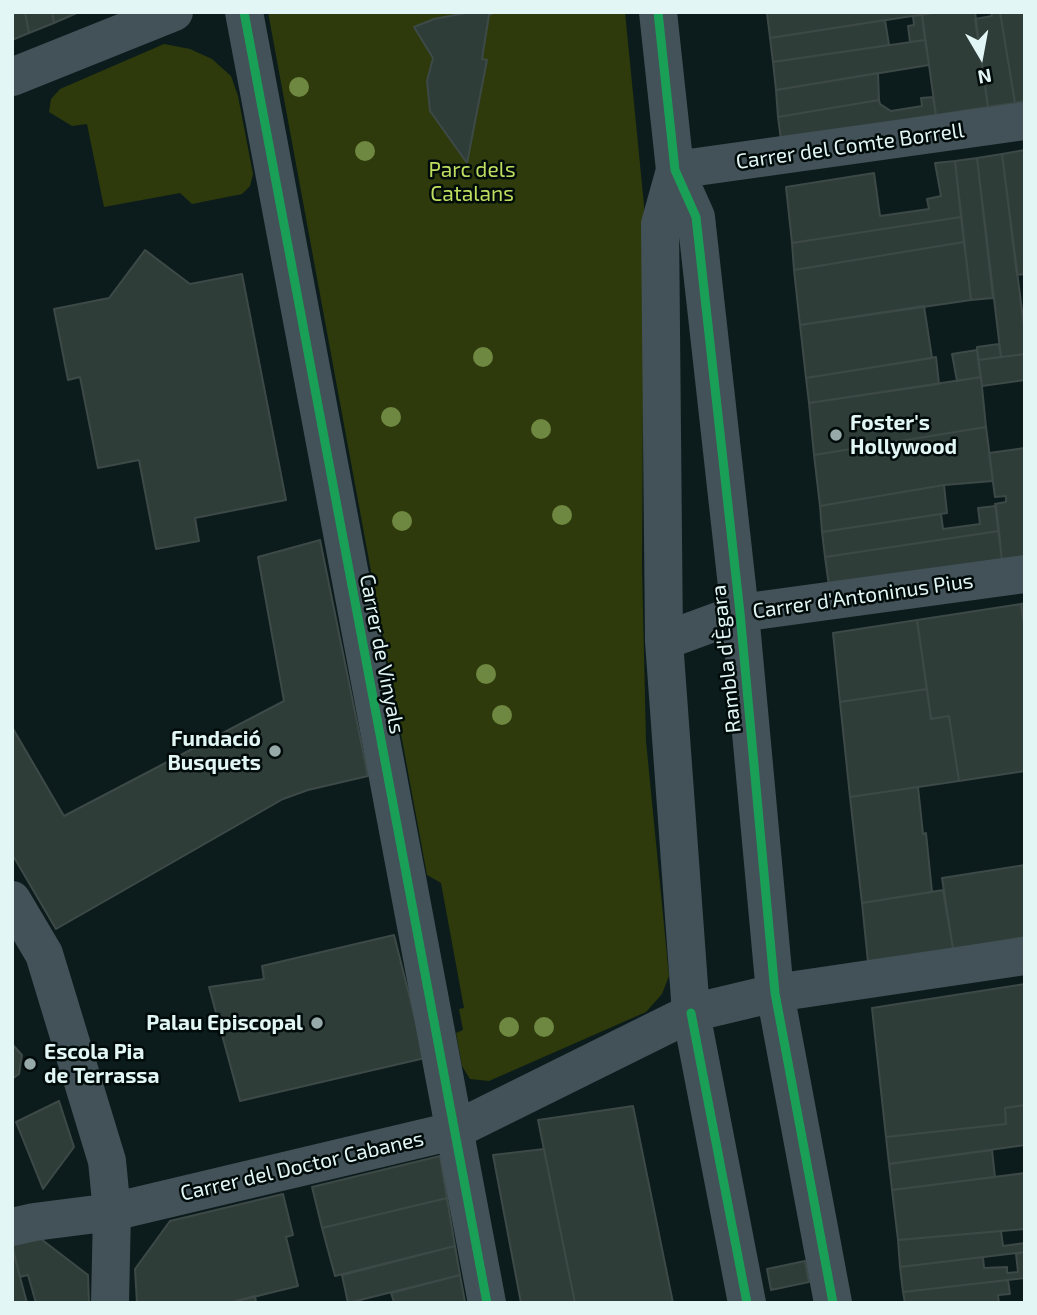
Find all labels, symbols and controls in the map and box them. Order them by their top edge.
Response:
north arrow [946,21,1016,91]
text: N [976,65,993,90]
street label: Carrer del Comte Borrell [734,118,966,174]
park label: Parc dels Catalans [428,157,516,207]
place label: Foster's Hollywood [850,410,957,460]
marker: Foster's Hollywood [828,427,844,443]
street label: Carrer d'Antoninus Pius [751,568,975,624]
street label: Carrer de Vinyals [354,572,410,736]
street label: Rambla d'Ègara [706,584,746,734]
place label: Fundació Busquets [167,726,261,776]
marker: Fundació Busquets [267,743,283,759]
place label: Palau Episcopal [146,1010,303,1036]
marker: Palau Episcopal [309,1015,325,1031]
place label: Escola Pia de Terrassa [44,1039,159,1089]
marker: Escola Pia de Terrassa [22,1056,38,1072]
street label: Carrer del Doctor Cabanes [178,1126,426,1206]

